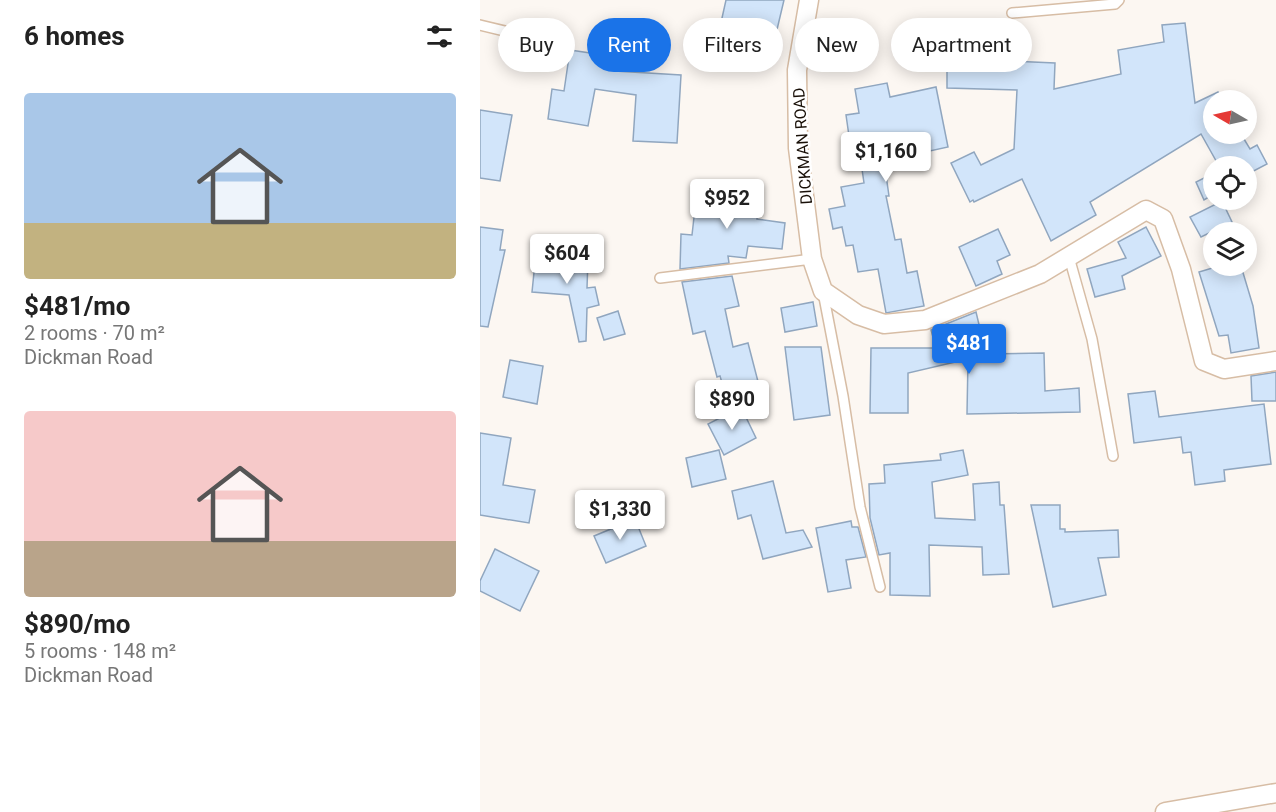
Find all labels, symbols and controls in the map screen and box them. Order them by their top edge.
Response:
chip: Buy [498,18,575,72]
chip: Rent [587,18,671,72]
chip: Filters [683,18,783,72]
chip: New [795,18,879,72]
chip: Apartment [891,18,1032,72]
icon: filters [423,20,456,53]
text: 6 homes [24,21,125,51]
street label: DICKMAN ROAD [789,87,816,205]
north arrow [1203,90,1257,144]
map controls [1203,90,1257,276]
icon: home [186,132,294,240]
pin: $1,160 [837,132,935,183]
text: $1,160 [855,139,917,163]
button: locate [1203,156,1257,210]
pin: $952 [691,179,763,230]
text: $952 [704,186,750,210]
button: layers [1203,222,1257,276]
pin: $604 [531,234,603,285]
text: $604 [544,241,590,265]
text: $481/mo [24,291,131,321]
text: 2 rooms · 70 m² [24,321,165,345]
pin: $481 [933,324,1005,375]
text: $481 [946,331,992,355]
text: Dickman Road [24,345,153,369]
pin: $890 [696,380,768,431]
text: $890 [709,387,755,411]
icon: home [186,450,294,558]
pin: $1,330 [571,490,669,541]
text: $1,330 [589,497,651,521]
text: $890/mo [24,609,131,639]
text: 5 rooms · 148 m² [24,639,176,663]
text: Dickman Road [24,663,153,687]

